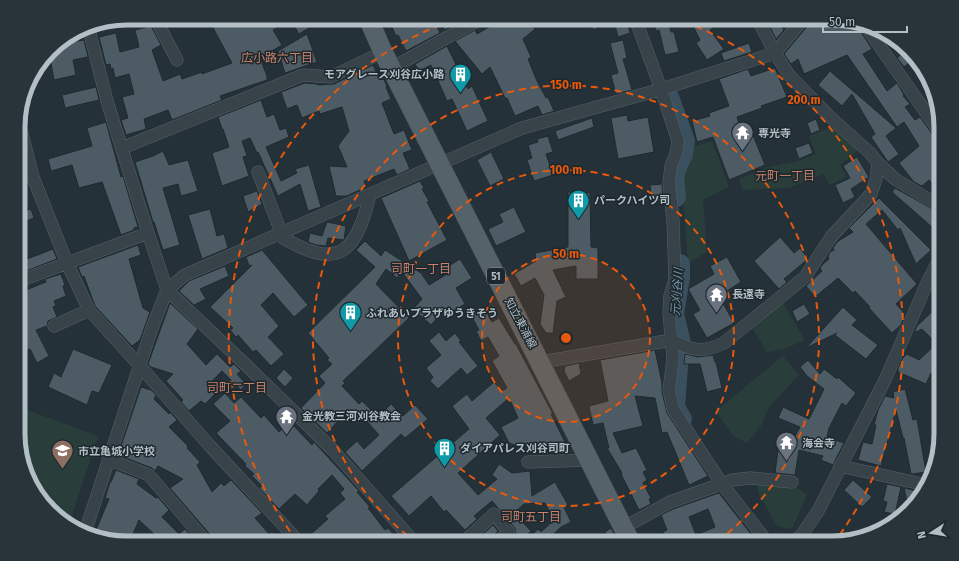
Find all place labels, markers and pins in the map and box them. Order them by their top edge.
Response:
building icon: モアグレース刈谷広小路 [447,61,473,94]
place label: モアグレース刈谷広小路 [324,68,445,81]
temple icon: 専光寺 [730,120,756,153]
place label: 専光寺 [758,127,791,140]
building icon: パークハイツ司 [566,187,592,220]
place label: パークハイツ司 [594,194,670,207]
temple icon: 長遠寺 [704,281,730,314]
place label: 長遠寺 [732,288,765,301]
building icon: ふれあいプラザゆうきそう [338,300,364,333]
place label: ふれあいプラザゆうきそう [366,307,498,320]
centre of rings [559,331,573,345]
temple icon: 金光教三河刈谷教会 [274,403,300,436]
place label: 金光教三河刈谷教会 [302,410,401,423]
temple icon: 海会寺 [774,430,800,463]
building icon: ダイアパレス刈谷司町 [431,435,457,468]
place label: 海会寺 [802,437,835,450]
school or university icon: 市立亀城小学校 [49,438,75,471]
place label: ダイアパレス刈谷司町 [460,442,570,455]
place label: 市立亀城小学校 [78,445,155,458]

